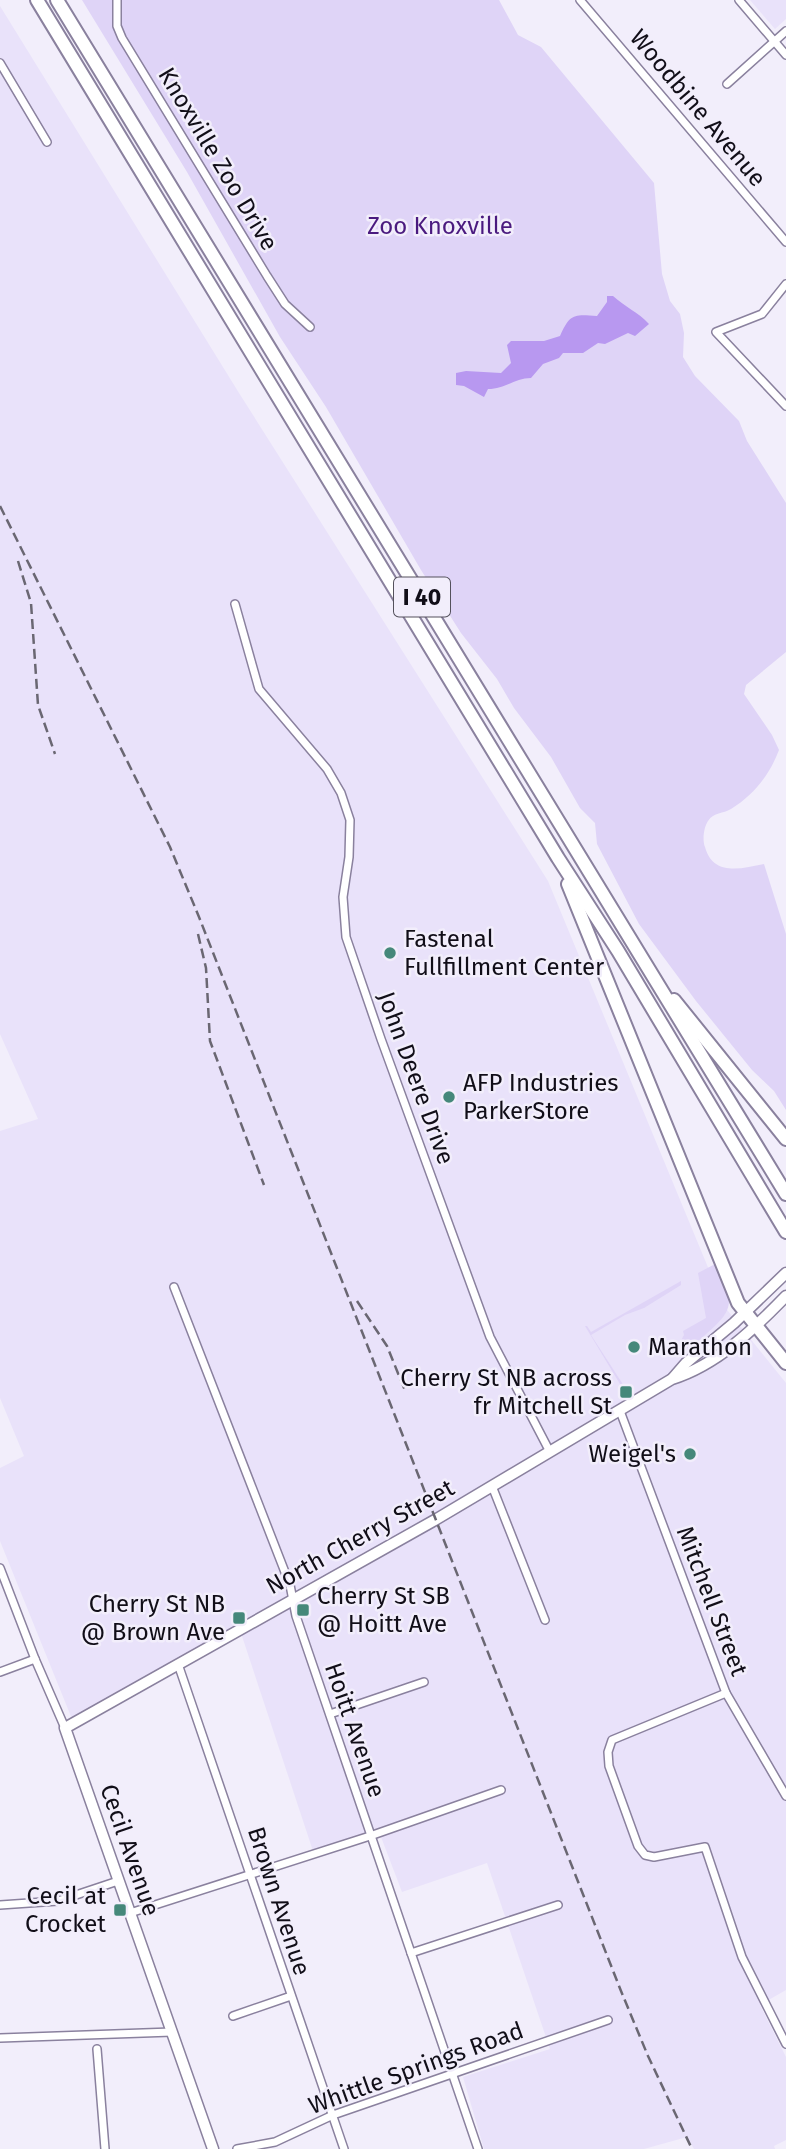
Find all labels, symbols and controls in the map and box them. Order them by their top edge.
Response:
street label: Woodbine Avenue [624,24,772,192]
street label: Knoxville Zoo Drive [152,63,284,255]
park label: Zoo Knoxville [367,212,513,240]
road number: I 40 [394,578,450,617]
place label: Fastenal Fullfillment Center [404,925,605,981]
marker: Fastenal Fullfillment Center [382,945,398,961]
street label: John Deere Drive [372,988,460,1168]
place label: AFP Industries ParkerStore [463,1069,619,1125]
marker: AFP Industries ParkerStore [441,1089,457,1105]
place label: Marathon [648,1333,752,1361]
marker: Marathon [626,1339,642,1355]
place label: Cherry St NB across fr Mitchell St [400,1364,612,1420]
marker: Cherry St NB across fr Mitchell St [618,1384,634,1400]
place label: Weigel's [588,1440,676,1468]
marker: Weigel's [682,1446,698,1462]
street label: North Cherry Street [261,1473,459,1600]
street label: Mitchell Street [671,1522,753,1680]
place label: Cherry St SB @ Hoitt Ave [317,1582,450,1638]
place label: Cherry St NB @ Brown Ave [81,1590,225,1646]
marker: Cherry St SB @ Hoitt Ave [295,1602,311,1618]
marker: Cherry St NB @ Brown Ave [231,1610,247,1626]
street label: Hoitt Avenue [319,1659,391,1801]
street label: Cecil Avenue [94,1781,166,1919]
street label: Brown Avenue [242,1823,316,1979]
place label: Cecil at Crocket [25,1882,106,1938]
marker: Cecil at Crocket [112,1902,128,1918]
street label: Whittle Springs Road [305,2016,527,2120]

